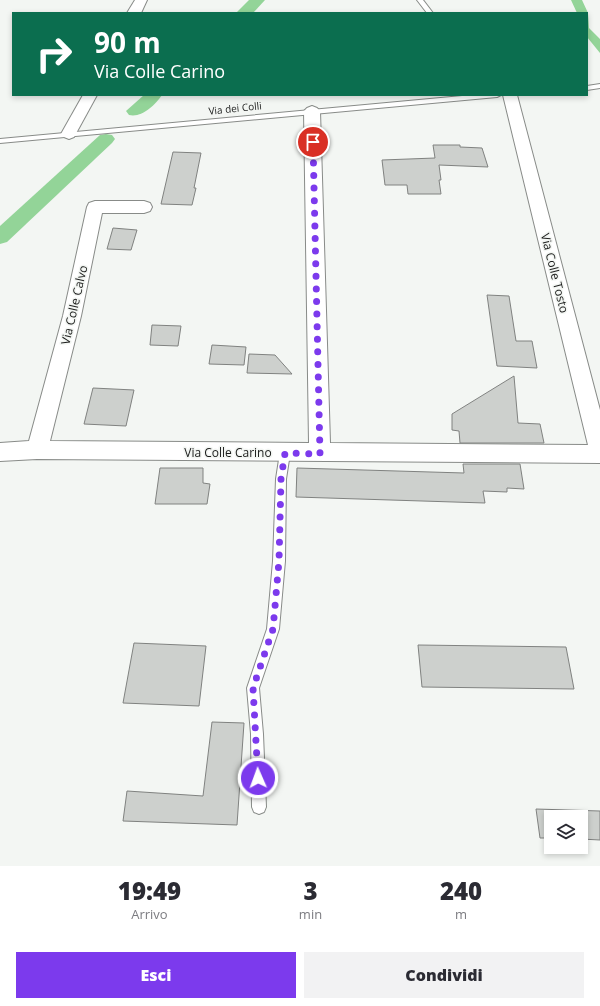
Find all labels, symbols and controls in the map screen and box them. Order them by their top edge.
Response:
text: 90 m [94,23,161,61]
icon: right [28,28,80,80]
text: Via Colle Carino [94,59,225,83]
street label: Via dei Colli [208,98,262,118]
pin [296,125,330,159]
icon: arrive [302,131,324,153]
street label: Via Colle Tosto [537,231,573,315]
street label: Via Colle Calvo [57,264,91,346]
street label: Via Colle Carino [184,444,272,461]
position arrow [237,757,279,799]
map controls [544,810,588,854]
button: layers [544,810,588,854]
text: 19:49 [118,874,181,907]
text: 3 [303,874,318,907]
text: 240 [440,874,482,907]
text: Arrivo [131,905,168,923]
text: min [299,905,322,923]
text: m [455,905,467,923]
button: Esci [16,952,296,998]
button: Condividi [304,952,584,998]

